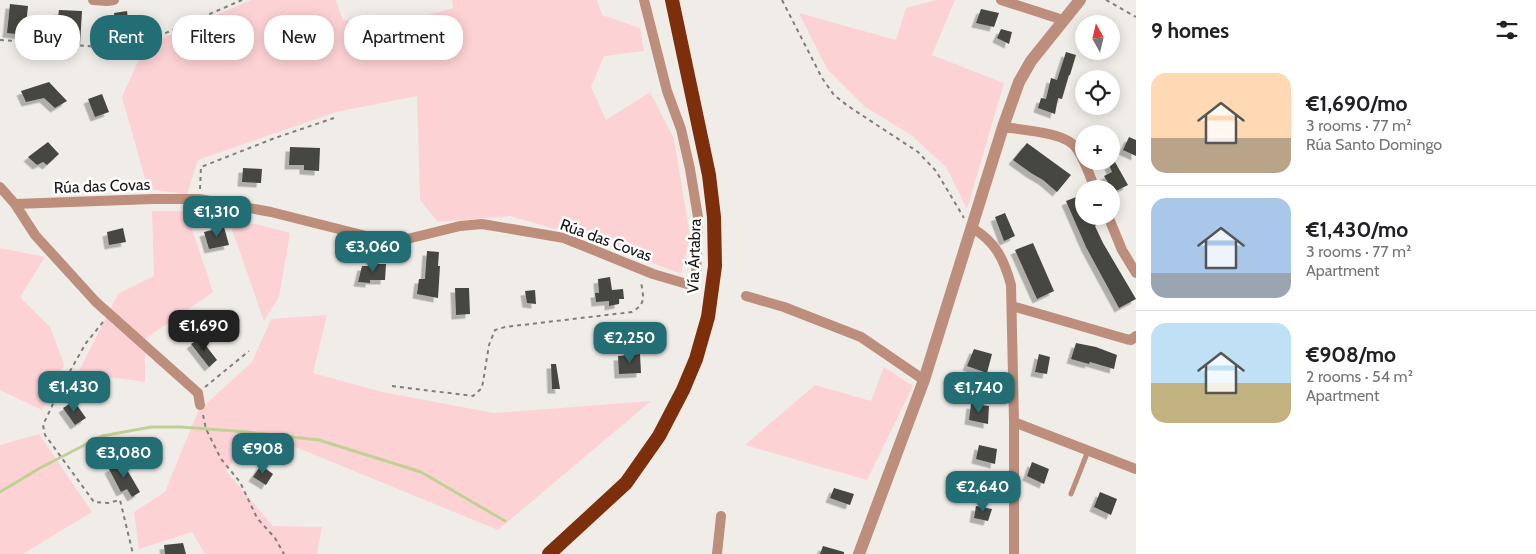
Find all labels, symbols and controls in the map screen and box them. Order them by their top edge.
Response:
chip: Buy [15,15,80,60]
chip: Rent [90,15,162,60]
chip: Filters [172,15,254,60]
chip: New [264,15,334,60]
chip: Apartment [344,15,463,60]
north arrow [1075,15,1120,60]
map controls [1075,15,1120,225]
icon: filters [1493,16,1521,44]
text: 9 homes [1151,18,1229,43]
button: locate [1075,70,1120,115]
text: €1,690/mo [1306,91,1407,116]
icon: home [1191,93,1251,153]
text: 3 rooms · 77 m² [1306,116,1411,135]
button: + [1075,125,1120,170]
text: Rúa Santo Domingo [1306,135,1442,154]
street label: Rúa das Covas [54,175,151,197]
button: − [1075,180,1120,225]
pin: €1,310 [176,196,258,238]
text: €1,310 [194,202,240,221]
street label: Rúa das Covas [558,215,655,266]
text: €1,430/mo [1306,217,1408,242]
street label: Vía Ártabra [683,218,705,294]
icon: home [1191,218,1251,278]
pin: €3,060 [332,230,414,273]
text: €3,060 [346,237,400,256]
text: 3 rooms · 77 m² [1306,242,1411,261]
text: Apartment [1306,261,1379,280]
pin: €1,690 [163,310,245,352]
text: €1,690 [179,316,229,335]
pin: €2,250 [589,322,671,364]
text: €2,250 [605,328,655,347]
text: €908/mo [1306,342,1396,367]
icon: home [1191,343,1251,403]
text: 2 rooms · 54 m² [1306,367,1413,386]
pin: €1,430 [33,370,115,413]
pin: €1,740 [938,372,1020,414]
text: €1,430 [49,377,99,396]
text: €1,740 [955,378,1003,397]
text: Apartment [1306,386,1379,405]
pin: €908 [233,432,293,475]
pin: €3,080 [83,436,165,479]
text: €908 [243,439,283,458]
text: €3,080 [97,443,151,462]
pin: €2,640 [942,470,1024,513]
text: €2,640 [957,477,1009,496]

